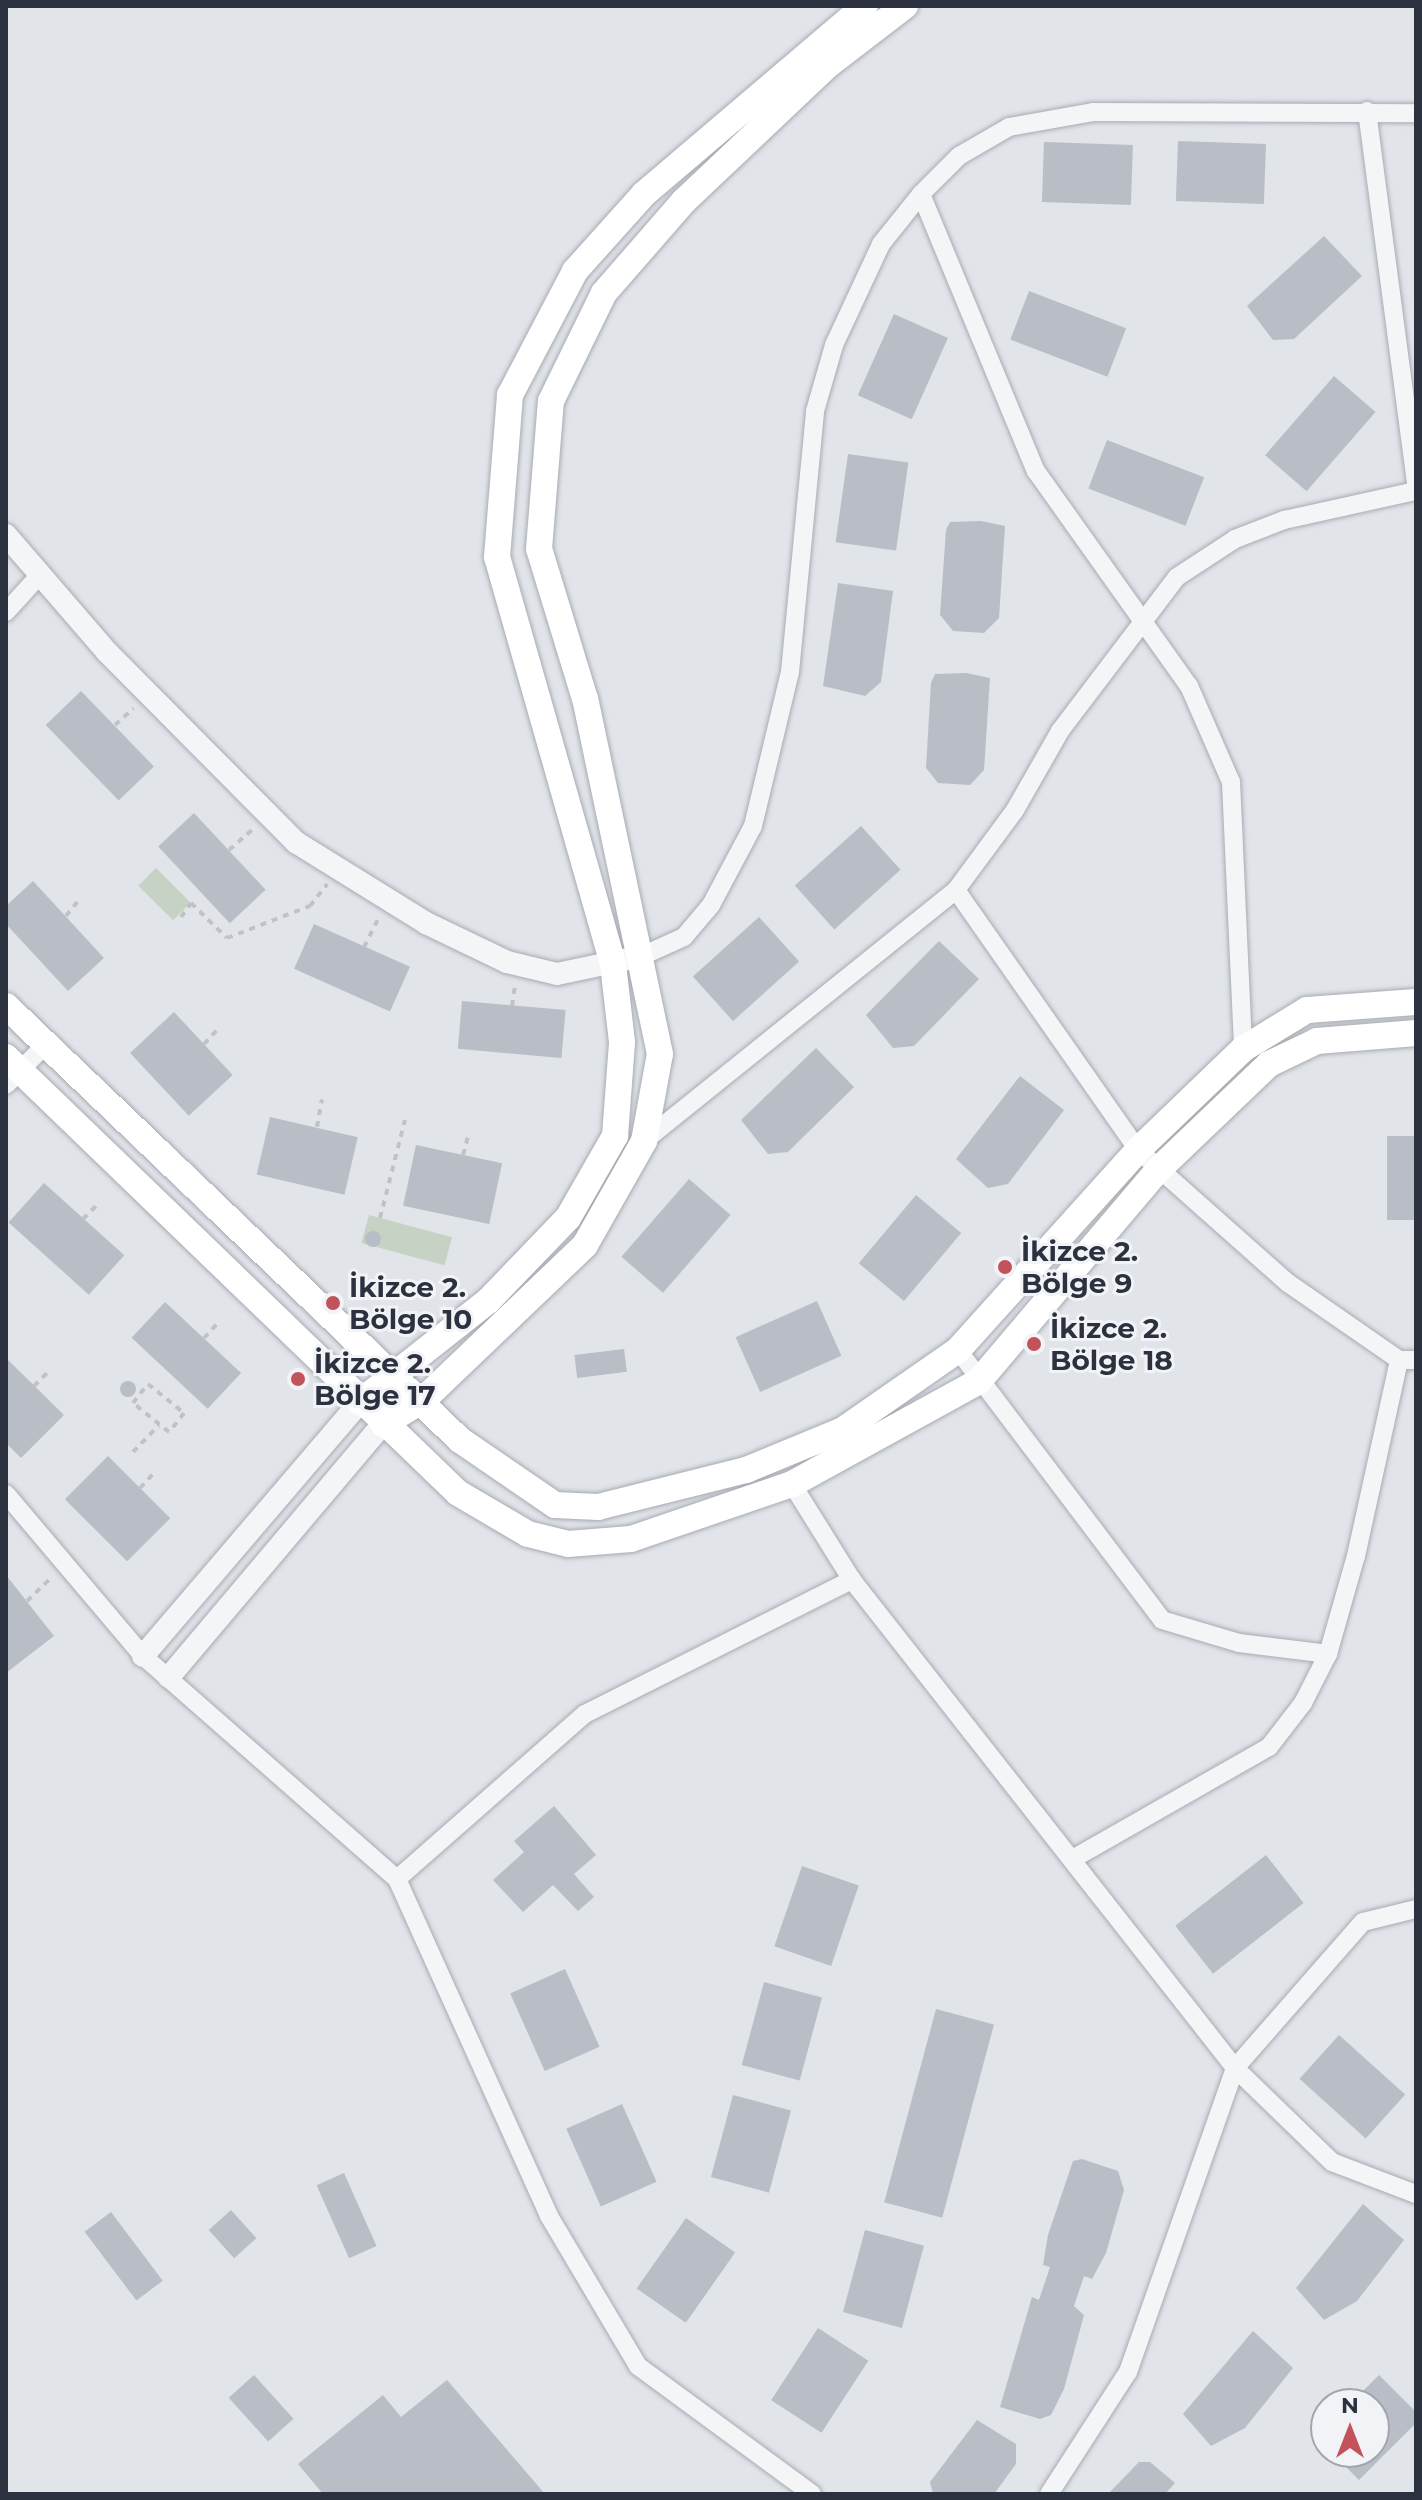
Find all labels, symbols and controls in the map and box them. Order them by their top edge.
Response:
place label: İkizce 2. Bölge 9 [1021,1234,1138,1300]
marker: İkizce 2. Bölge 9 [996,1258,1014,1276]
place label: İkizce 2. Bölge 10 [349,1270,472,1336]
marker: İkizce 2. Bölge 10 [324,1294,342,1312]
place label: İkizce 2. Bölge 18 [1050,1311,1173,1377]
marker: İkizce 2. Bölge 18 [1025,1335,1043,1353]
place label: İkizce 2. Bölge 17 [314,1346,436,1412]
marker: İkizce 2. Bölge 17 [289,1370,307,1388]
north arrow [1310,2388,1390,2468]
text: N [1341,2392,1359,2419]

